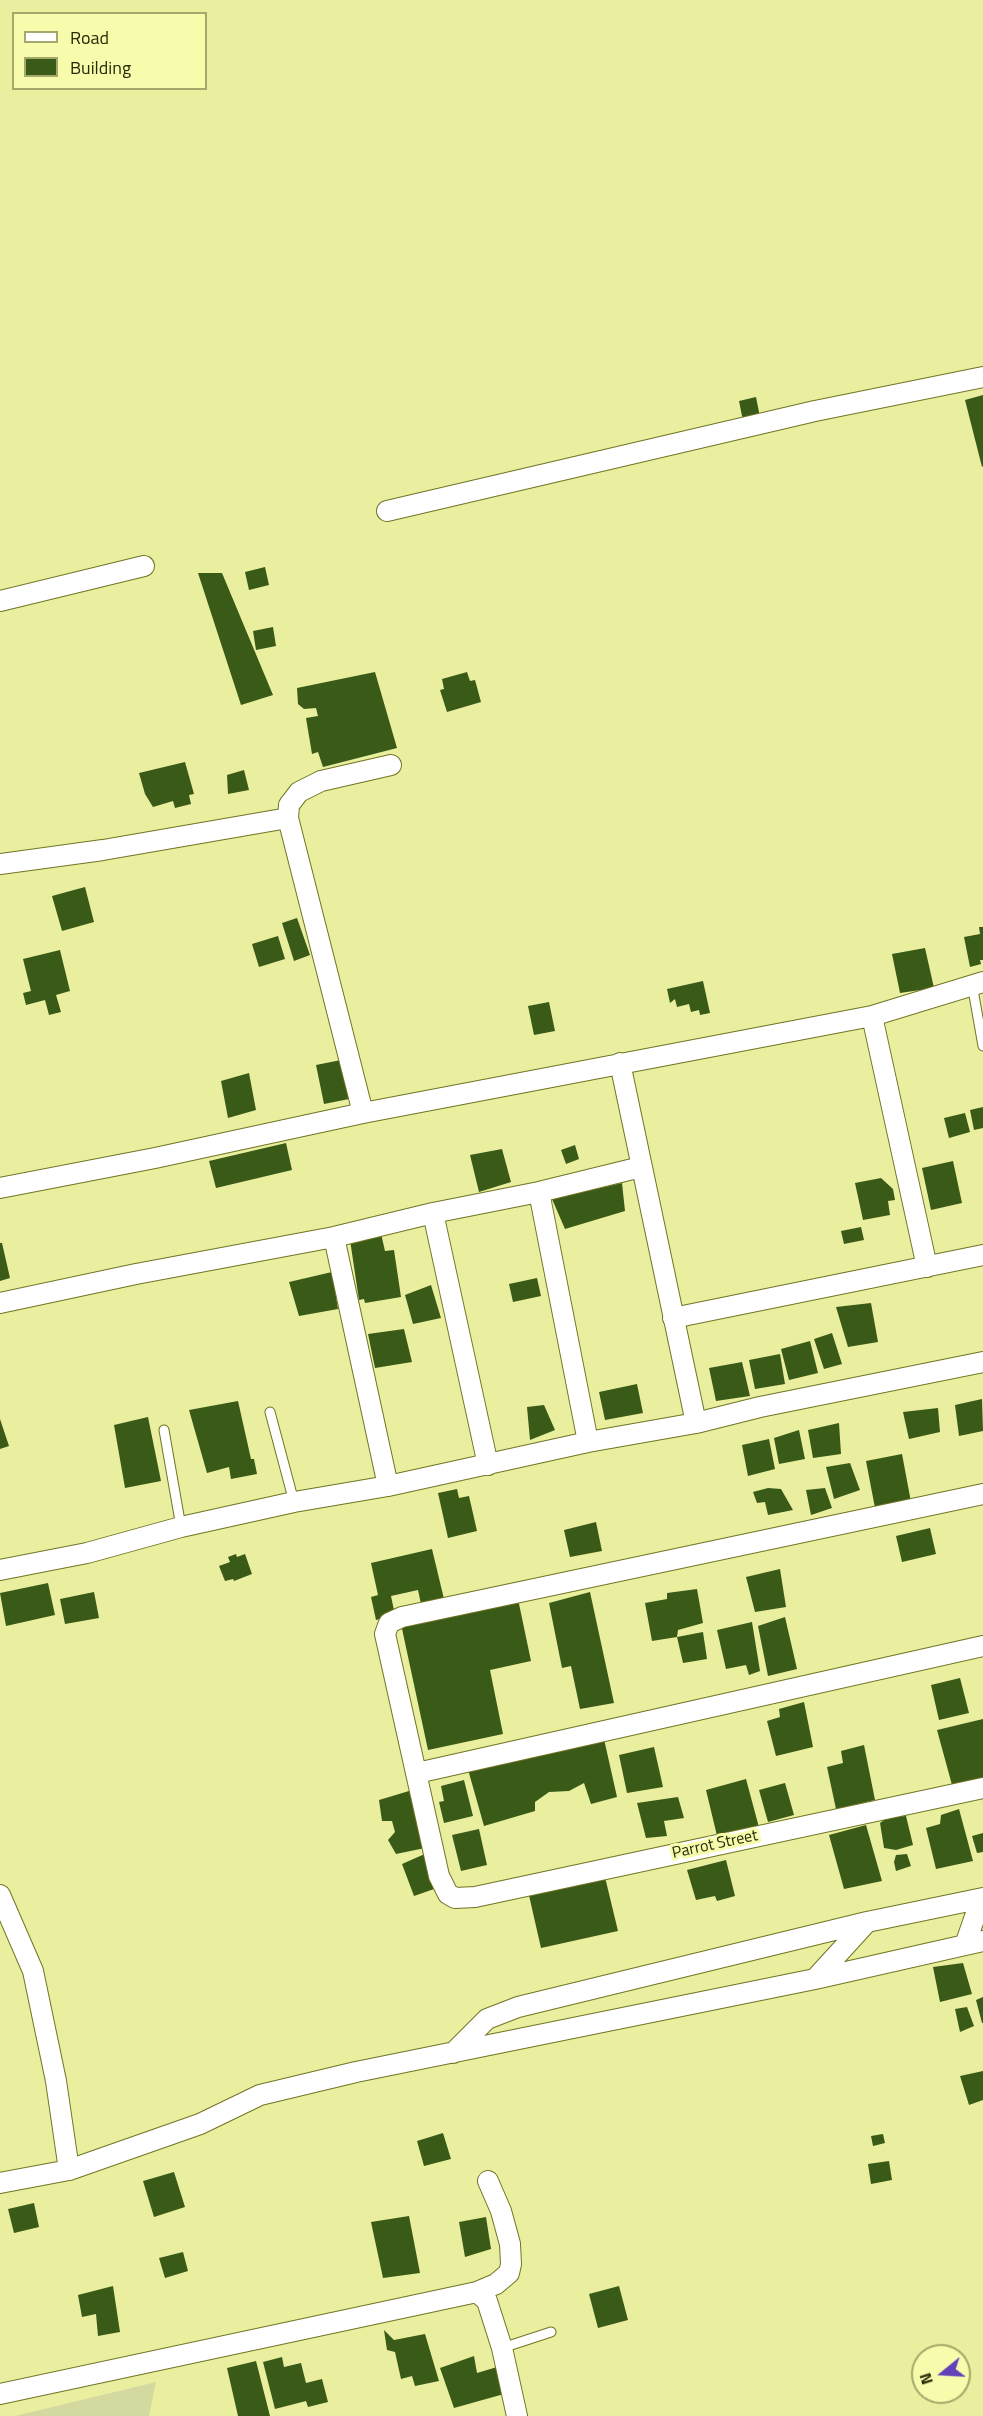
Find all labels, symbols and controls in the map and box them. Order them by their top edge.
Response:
legend [12,12,207,90]
text: Road [70,24,109,51]
text: Building [70,54,131,81]
street label: Parrot Street [670,1827,760,1863]
north arrow [911,2344,971,2404]
text: N [913,2370,939,2388]

